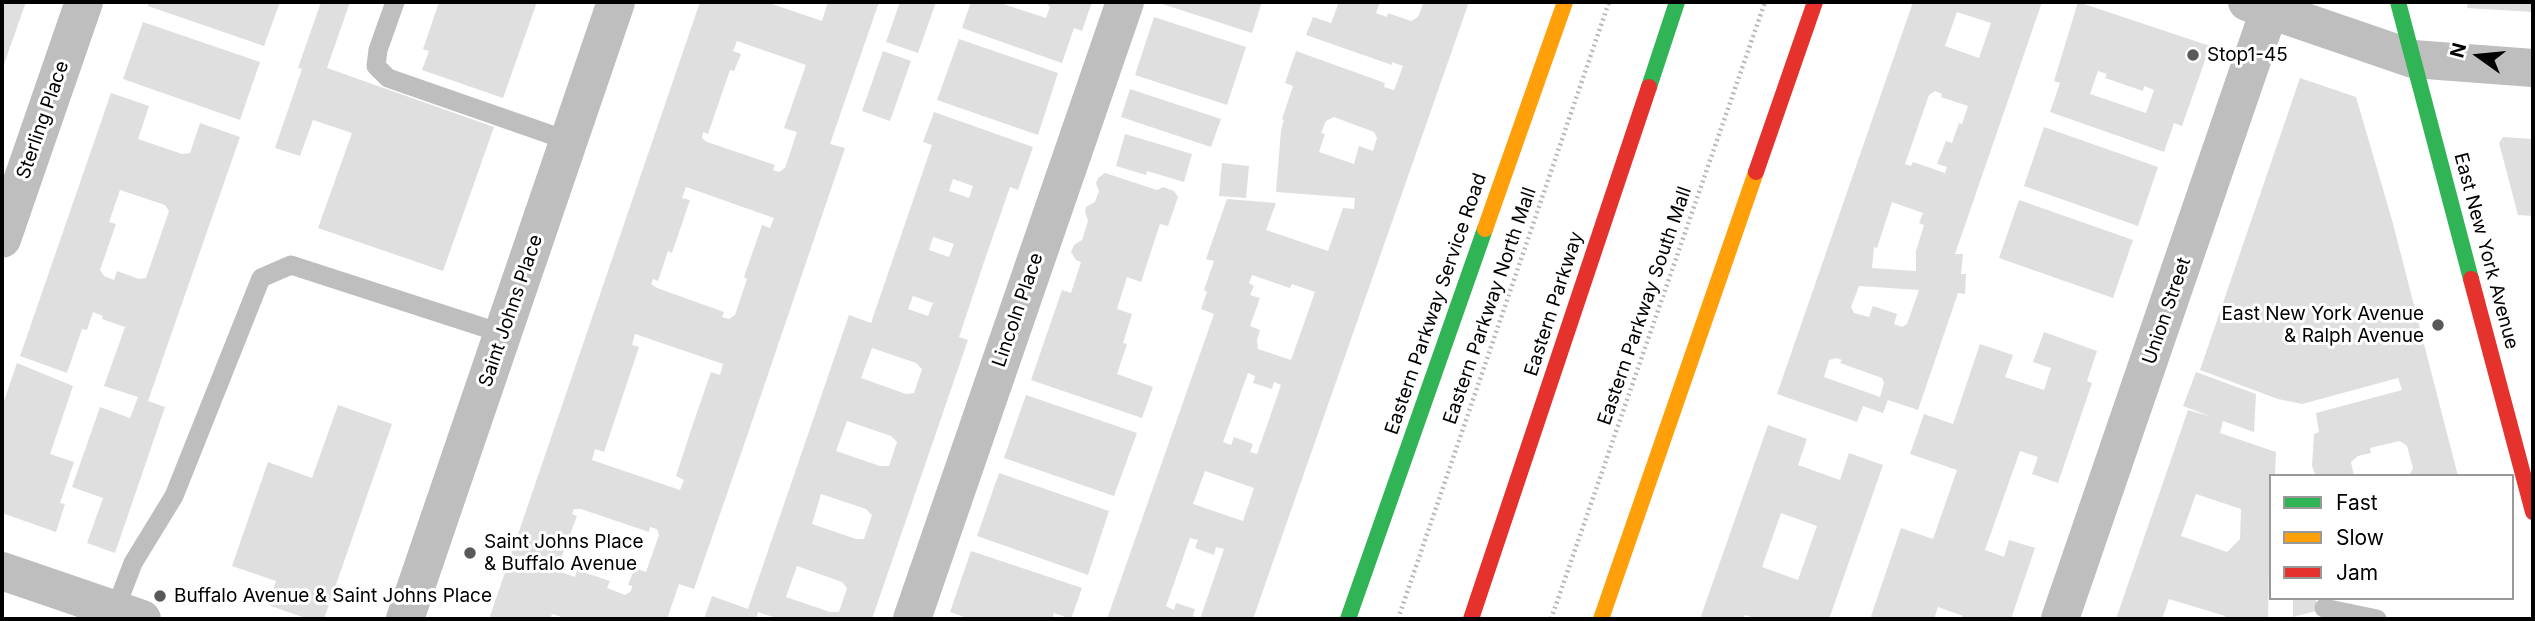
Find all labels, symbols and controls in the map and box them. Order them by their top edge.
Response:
north arrow [2444,21,2514,91]
text: N [2445,40,2471,60]
place label: Stop1-45 [2207,44,2288,66]
marker: Stop1-45 [2185,47,2201,63]
street label: Sterling Place [12,58,74,182]
street label: East New York Avenue [2449,150,2523,352]
street label: Eastern Parkway Service Road [1380,170,1492,438]
street label: Eastern Parkway South Mall [1593,184,1697,428]
street label: Eastern Parkway North Mall [1439,185,1541,427]
street label: Eastern Parkway [1520,229,1588,379]
street label: Saint Johns Place [474,232,548,390]
street label: Lincoln Place [988,250,1048,370]
street label: Union Street [2138,255,2196,367]
place label: East New York Avenue & Ralph Avenue [2222,303,2424,347]
marker: East New York Avenue & Ralph Avenue [2430,317,2446,333]
legend [2269,474,2514,600]
text: Fast [2336,490,2378,515]
text: Slow [2336,525,2384,550]
place label: Saint Johns Place & Buffalo Avenue [484,531,644,575]
marker: Saint Johns Place & Buffalo Avenue [462,545,478,561]
text: Jam [2336,560,2378,585]
place label: Buffalo Avenue & Saint Johns Place [174,585,492,607]
marker: Buffalo Avenue & Saint Johns Place [152,588,168,604]

